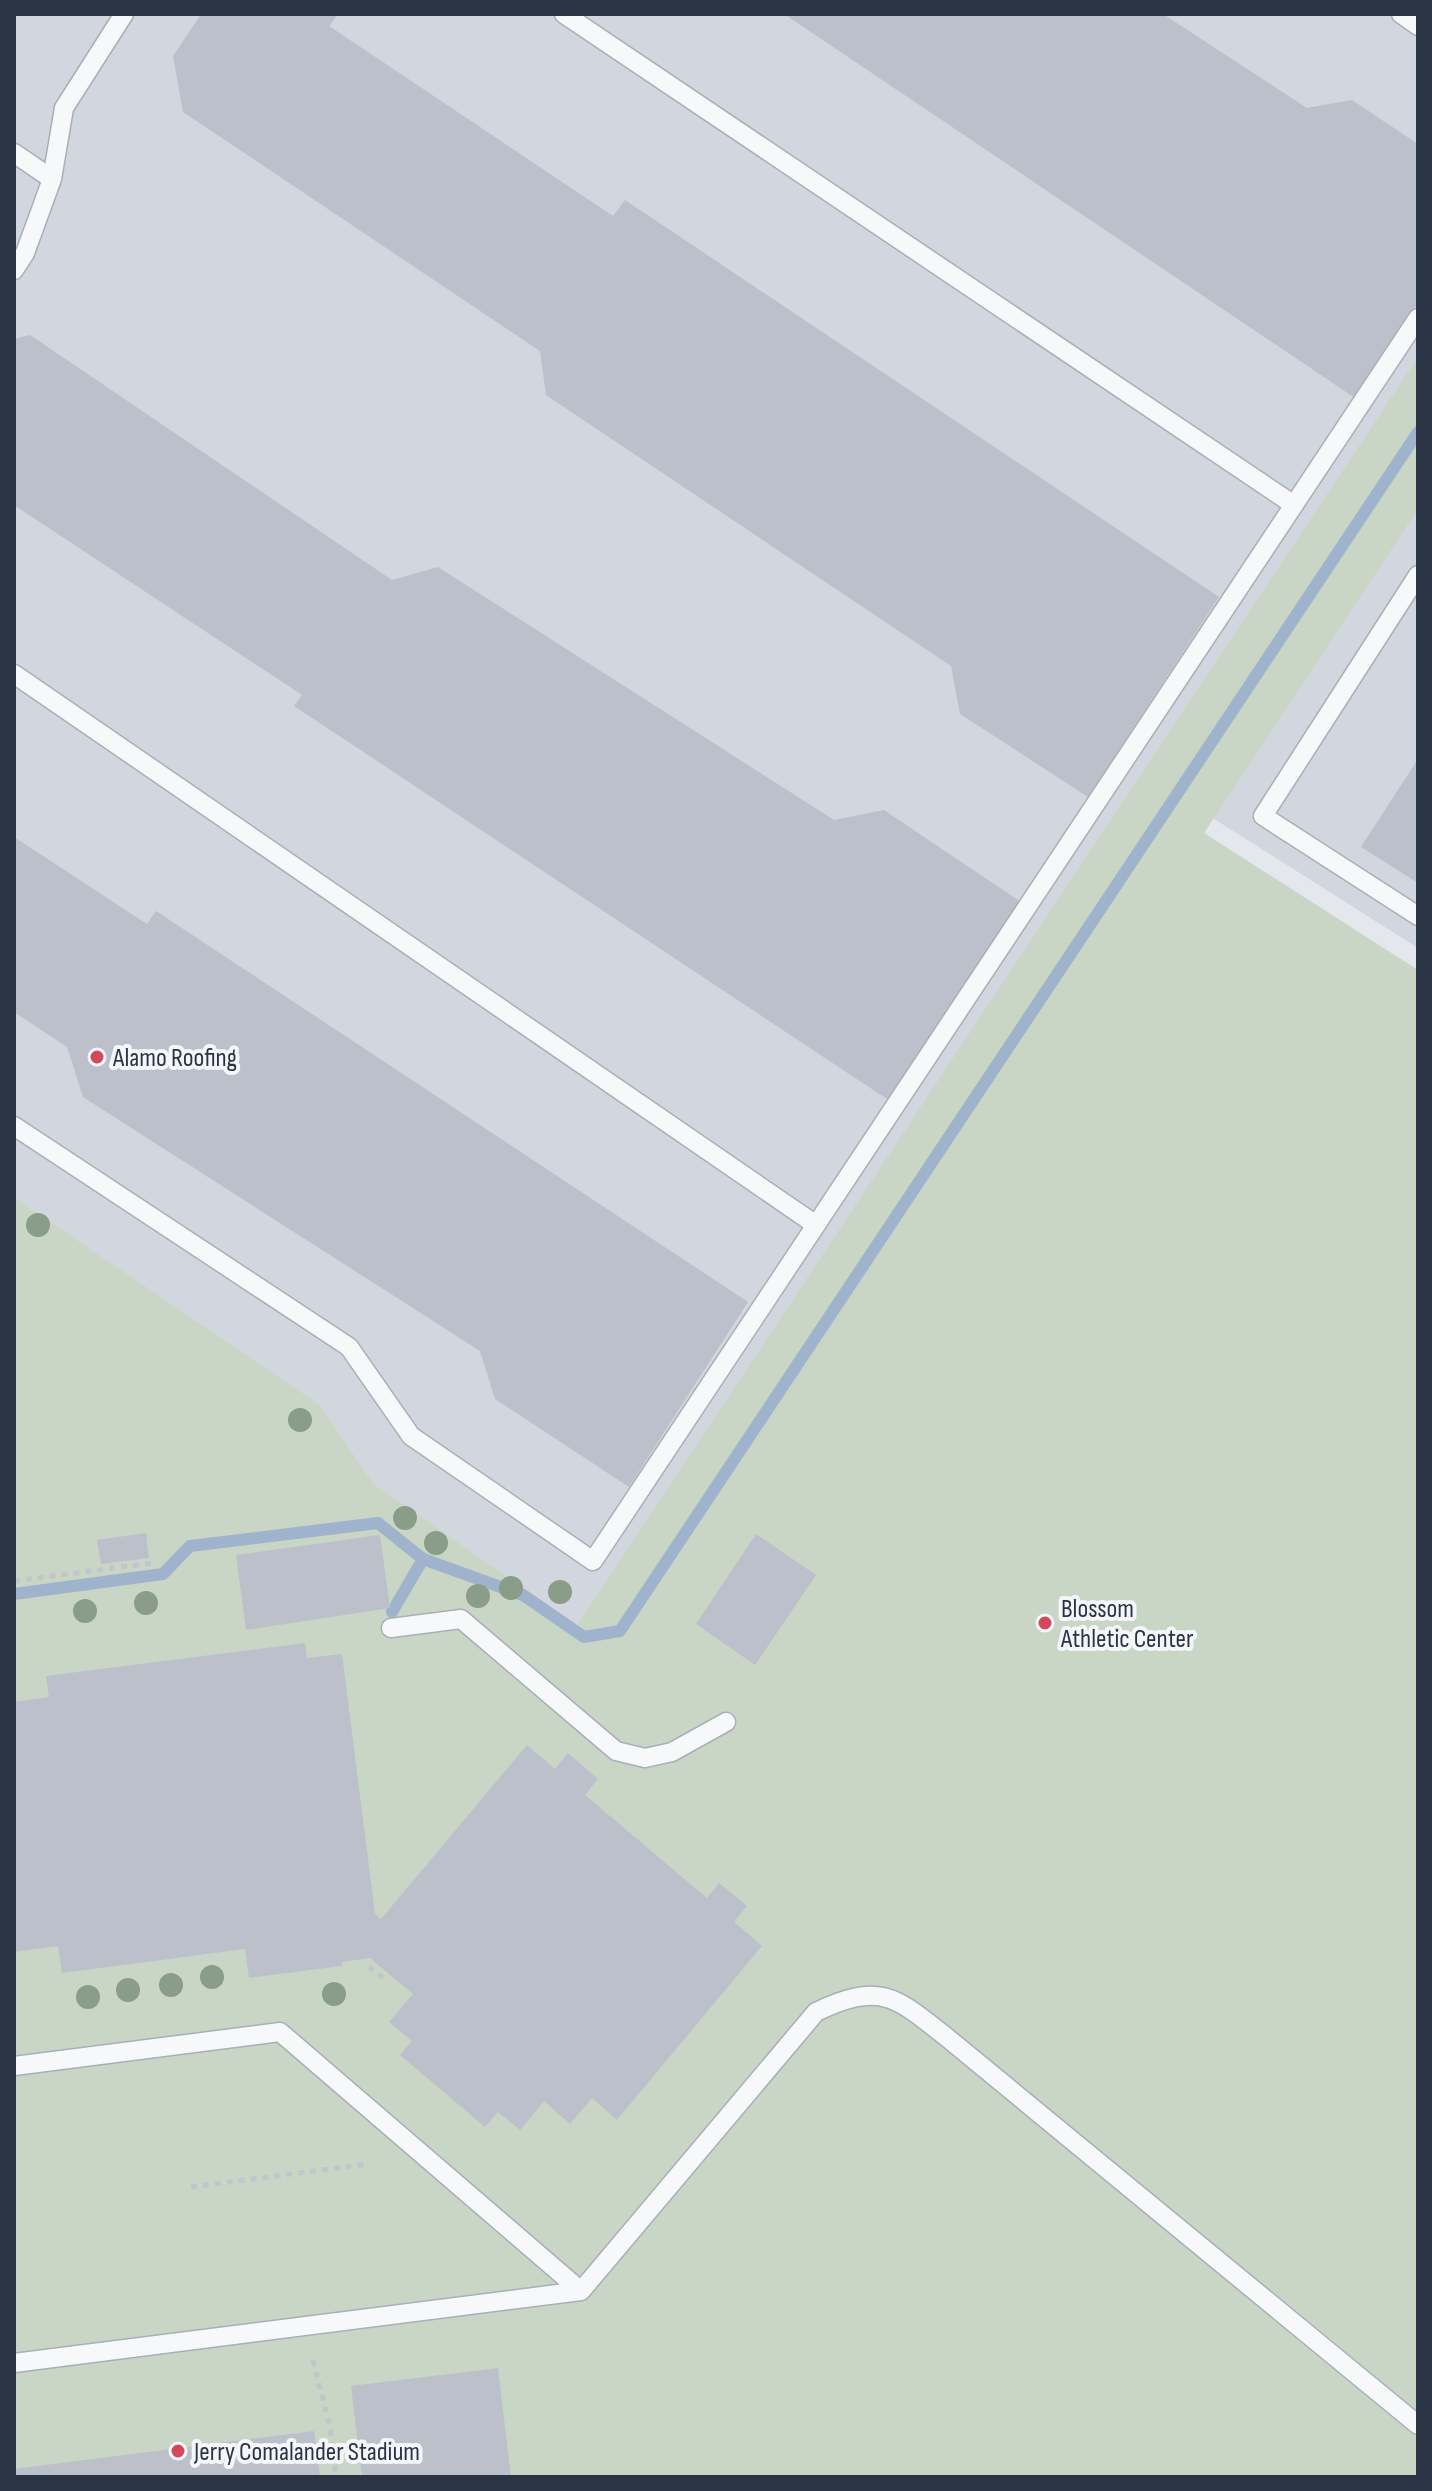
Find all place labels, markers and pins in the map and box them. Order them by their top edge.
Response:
place label: Alamo Roofing [112,1043,237,1074]
marker: Alamo Roofing [88,1048,106,1066]
place label: Blossom Athletic Center [1060,1594,1194,1655]
marker: Blossom Athletic Center [1036,1614,1054,1632]
place label: Jerry Comalander Stadium [193,2437,420,2468]
marker: Jerry Comalander Stadium [169,2442,187,2460]

